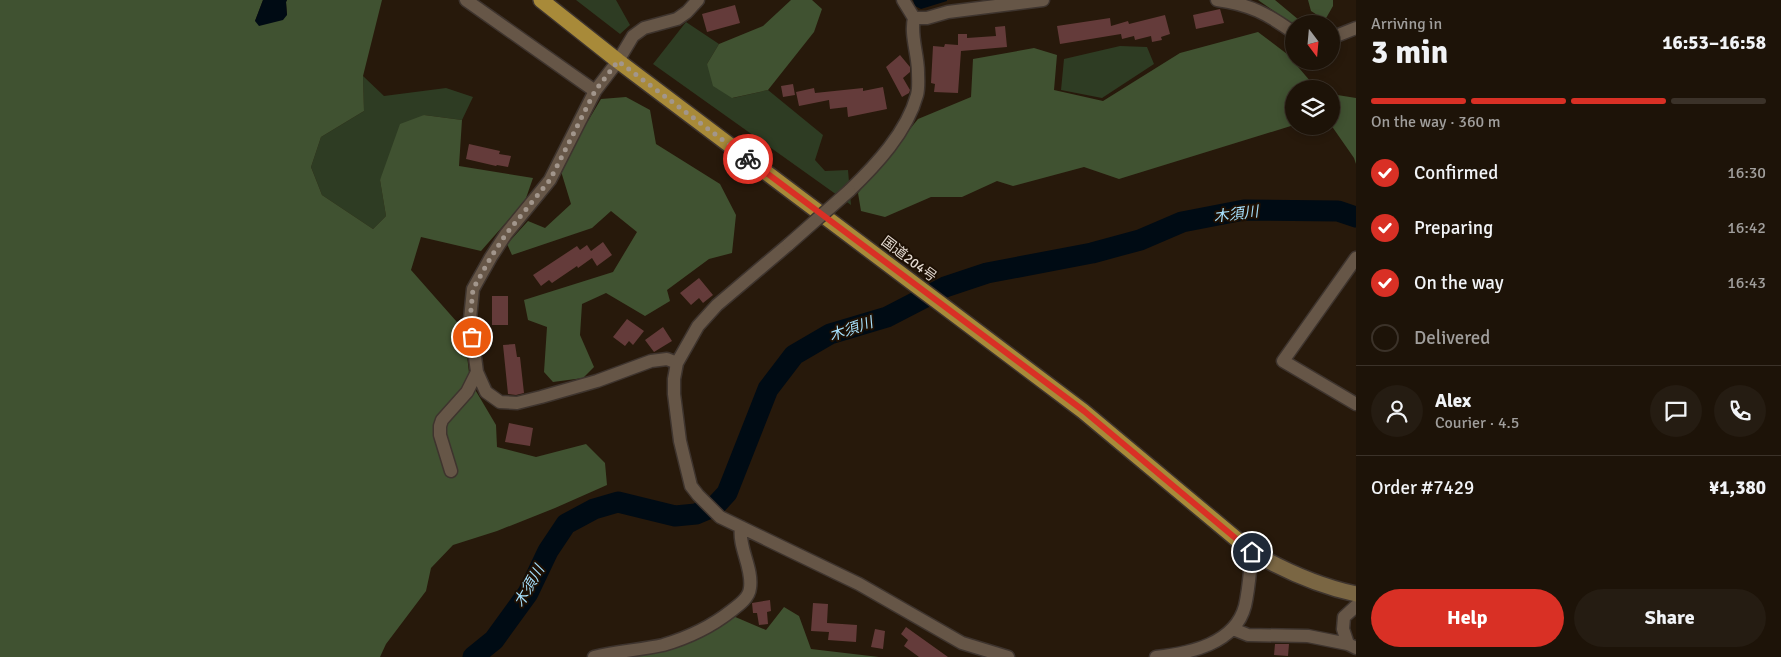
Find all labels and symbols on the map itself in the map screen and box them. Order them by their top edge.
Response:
north arrow [1285,15,1340,70]
courier [723,134,773,184]
water label: 木須川 [1213,202,1261,226]
street label: 国道204号 [878,233,940,285]
water label: 木須川 [827,313,877,345]
pin [451,316,493,358]
pin [1231,531,1273,573]
water label: 木須川 [510,560,549,610]

